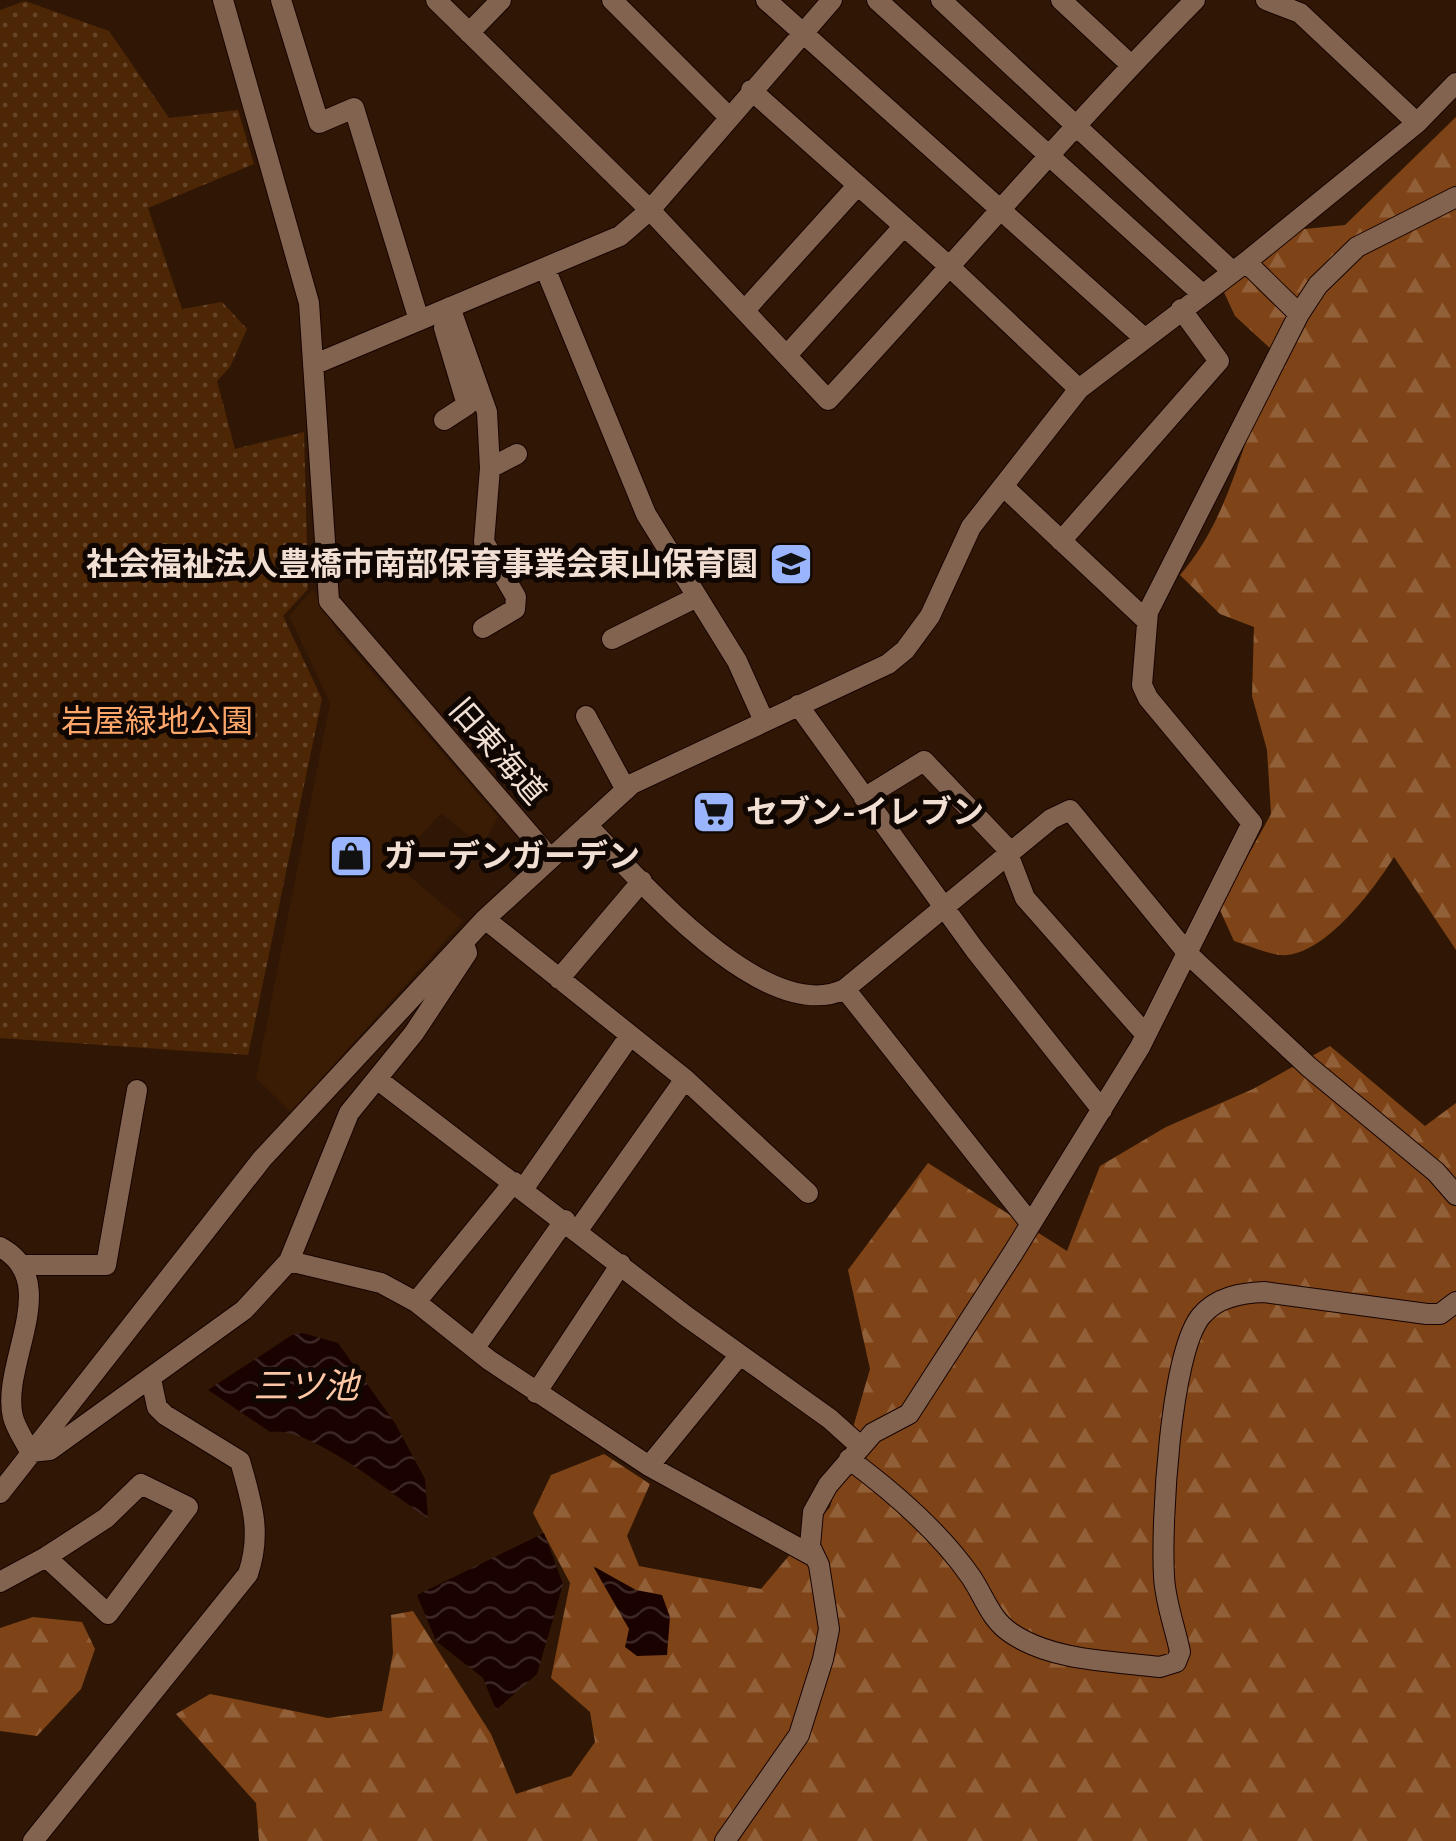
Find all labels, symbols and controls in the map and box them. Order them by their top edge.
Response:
school or university icon: 社会福祉法人豊橋市南部保育事業会東山保育園 [768,541,814,587]
place label: 社会福祉法人豊橋市南部保育事業会東山保育園 [86,543,758,586]
street label: 旧東海道 [439,689,556,814]
park label: 岩屋緑地公園 [61,700,253,743]
supermarket icon: セブン-イレブン [691,789,737,835]
place label: セブン-イレブン [746,791,984,834]
shop icon: ガーデンガーデン [328,833,374,879]
place label: ガーデンガーデン [384,835,640,878]
water label: 三ツ池 [253,1363,361,1410]

